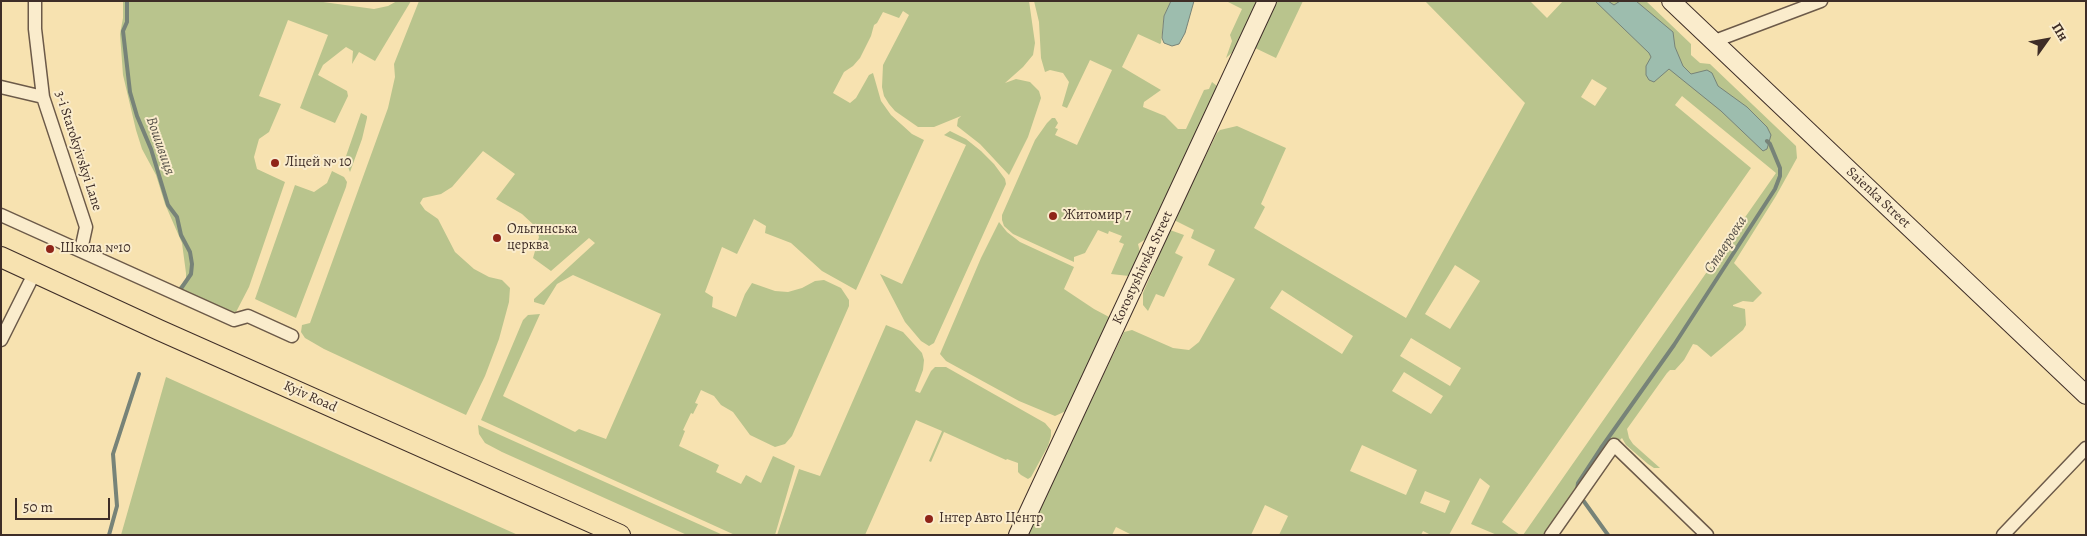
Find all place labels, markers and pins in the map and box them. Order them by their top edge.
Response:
place label: Ліцей № 10 [285,155,351,171]
marker: Ліцей № 10 [269,157,281,169]
place label: Житомир 7 [1063,208,1131,224]
marker: Житомир 7 [1047,210,1059,222]
place label: Ольгинська церква [507,222,578,254]
marker: Ольгинська церква [491,232,503,244]
place label: Школа №10 [60,241,131,257]
marker: Школа №10 [44,243,56,255]
place label: Інтер Авто Центр [939,511,1043,527]
marker: Інтер Авто Центр [923,513,935,525]

